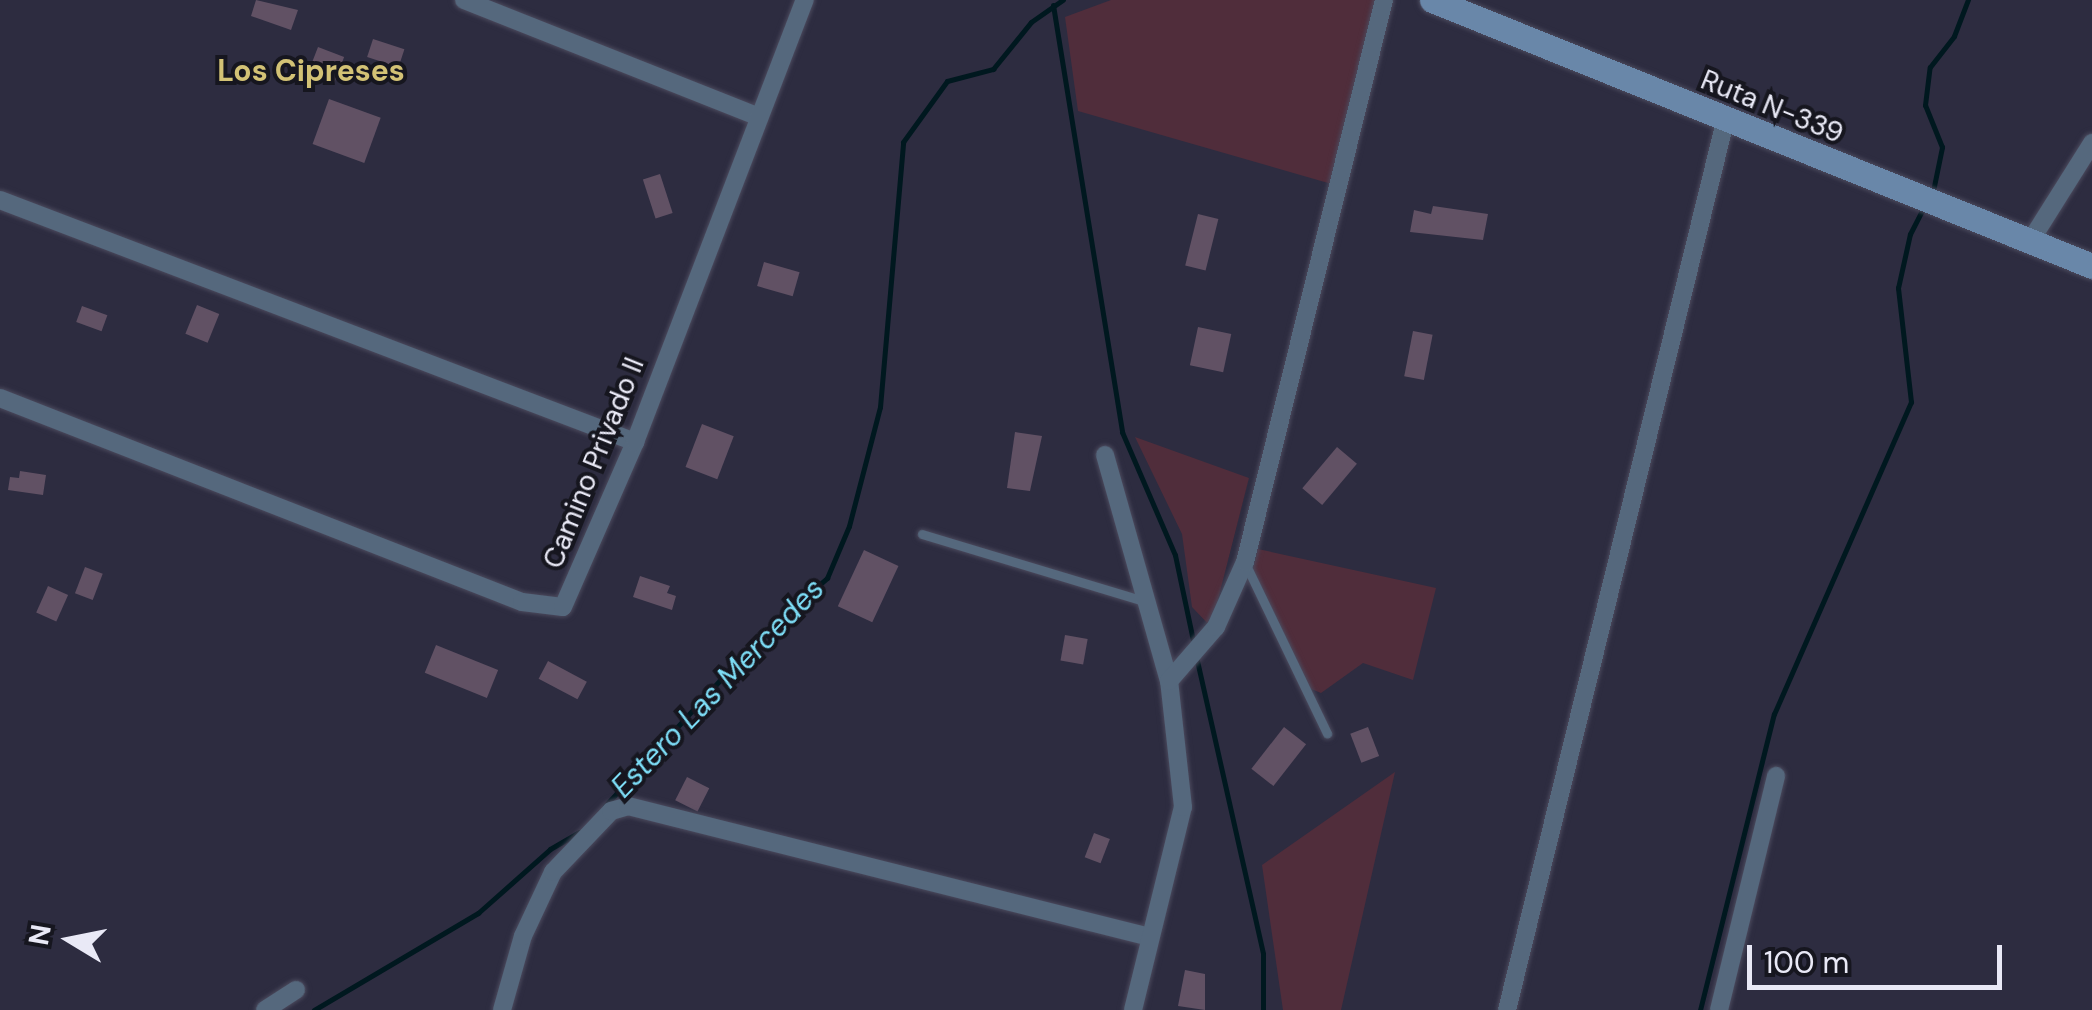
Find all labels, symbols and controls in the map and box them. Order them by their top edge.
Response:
district label: Los Cipreses [217,53,405,89]
street label: Ruta N-339 [1696,63,1848,151]
street label: Camino Privado II [536,353,652,573]
water label: Estero Las Mercedes [604,571,832,805]
north arrow [20,890,120,990]
text: N [20,921,60,948]
scale bar [1752,925,2007,987]
text: 100 m [1764,943,1849,982]

